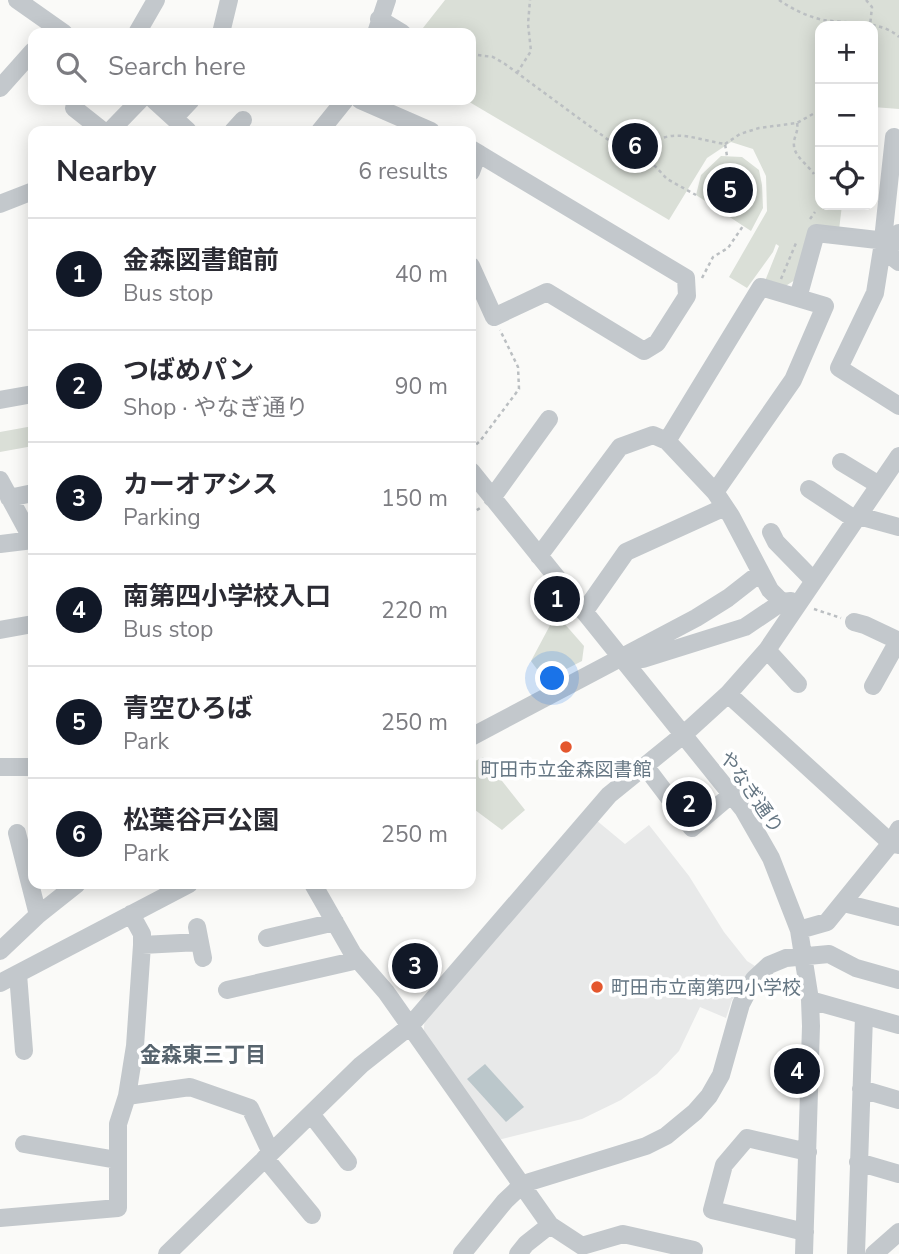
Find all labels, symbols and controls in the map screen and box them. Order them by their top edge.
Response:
map controls [815,21,878,210]
button: + [815,21,878,84]
search box [28,28,476,105]
icon: search [52,48,90,86]
text: Search here [108,49,246,84]
button: − [815,84,878,147]
pin: 6 [612,120,658,172]
button: locate [815,147,878,210]
text: Nearby [56,151,156,192]
text: 6 results [358,156,448,187]
pin: 5 [707,164,753,216]
text: 金森図書館前 [123,243,279,278]
text: 1 [72,259,86,290]
text: 40 m [395,259,448,290]
text: Bus stop [123,278,214,309]
text: つばめパン [123,353,254,388]
text: 2 [72,371,86,402]
text: 90 m [395,371,448,402]
text: Shop · やなぎ通り [123,392,308,423]
text: カーオアシス [123,467,278,502]
text: 3 [72,483,86,514]
text: 150 m [381,483,448,514]
text: Parking [123,502,201,533]
pin: 1 [534,573,580,625]
text: 南第四小学校入口 [123,579,331,614]
text: 4 [72,595,86,626]
text: 220 m [381,595,448,626]
text: Bus stop [123,614,214,645]
your location [535,661,569,695]
text: 青空ひろば [123,691,253,726]
text: 5 [72,707,86,738]
text: 250 m [381,707,448,738]
text: Park [123,726,169,757]
marker: 町田市立金森図書館 [558,739,574,755]
street label: やなぎ通り [713,746,789,839]
place label: 町田市立金森図書館 [480,757,652,783]
pin: 2 [666,778,712,830]
text: 松葉谷戸公園 [123,803,279,838]
text: 6 [72,819,86,850]
text: 250 m [381,819,448,850]
text: Park [123,838,169,869]
pin: 3 [392,940,438,992]
place label: 町田市立南第四小学校 [611,975,801,1001]
marker: 町田市立南第四小学校 [589,979,605,995]
district label: 金森東三丁目 [140,1041,266,1069]
pin: 4 [774,1045,820,1097]

